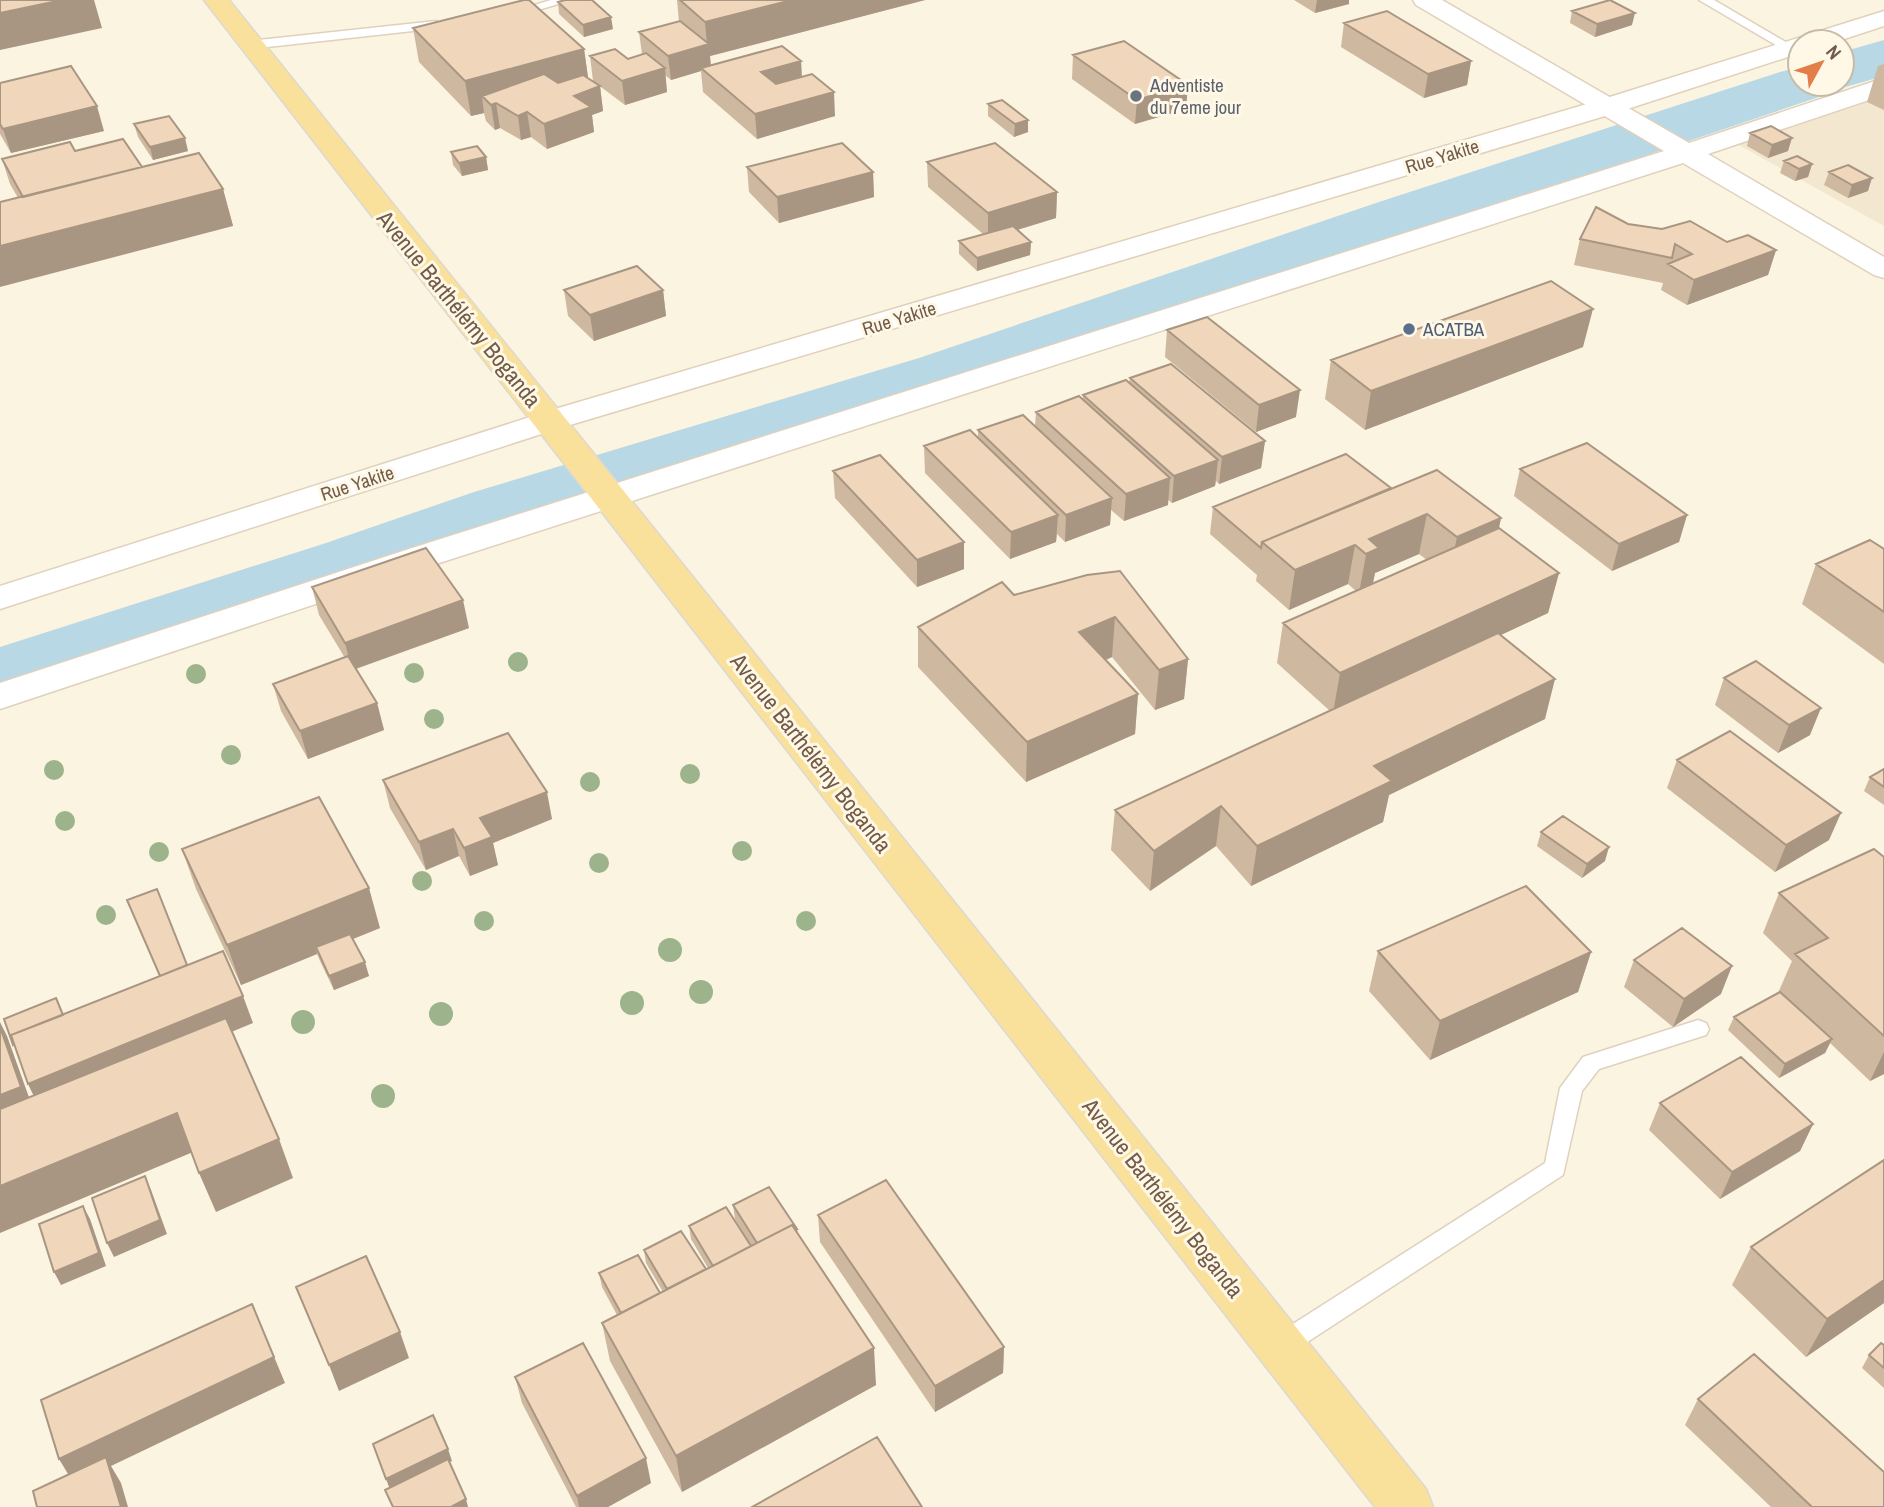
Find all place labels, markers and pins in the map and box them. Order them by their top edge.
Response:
place label: Adventiste du 7eme jour [1149,72,1242,120]
marker: Adventiste du 7eme jour [1128,88,1144,104]
place label: ACATBA [1422,316,1485,342]
marker: ACATBA [1401,321,1417,337]

